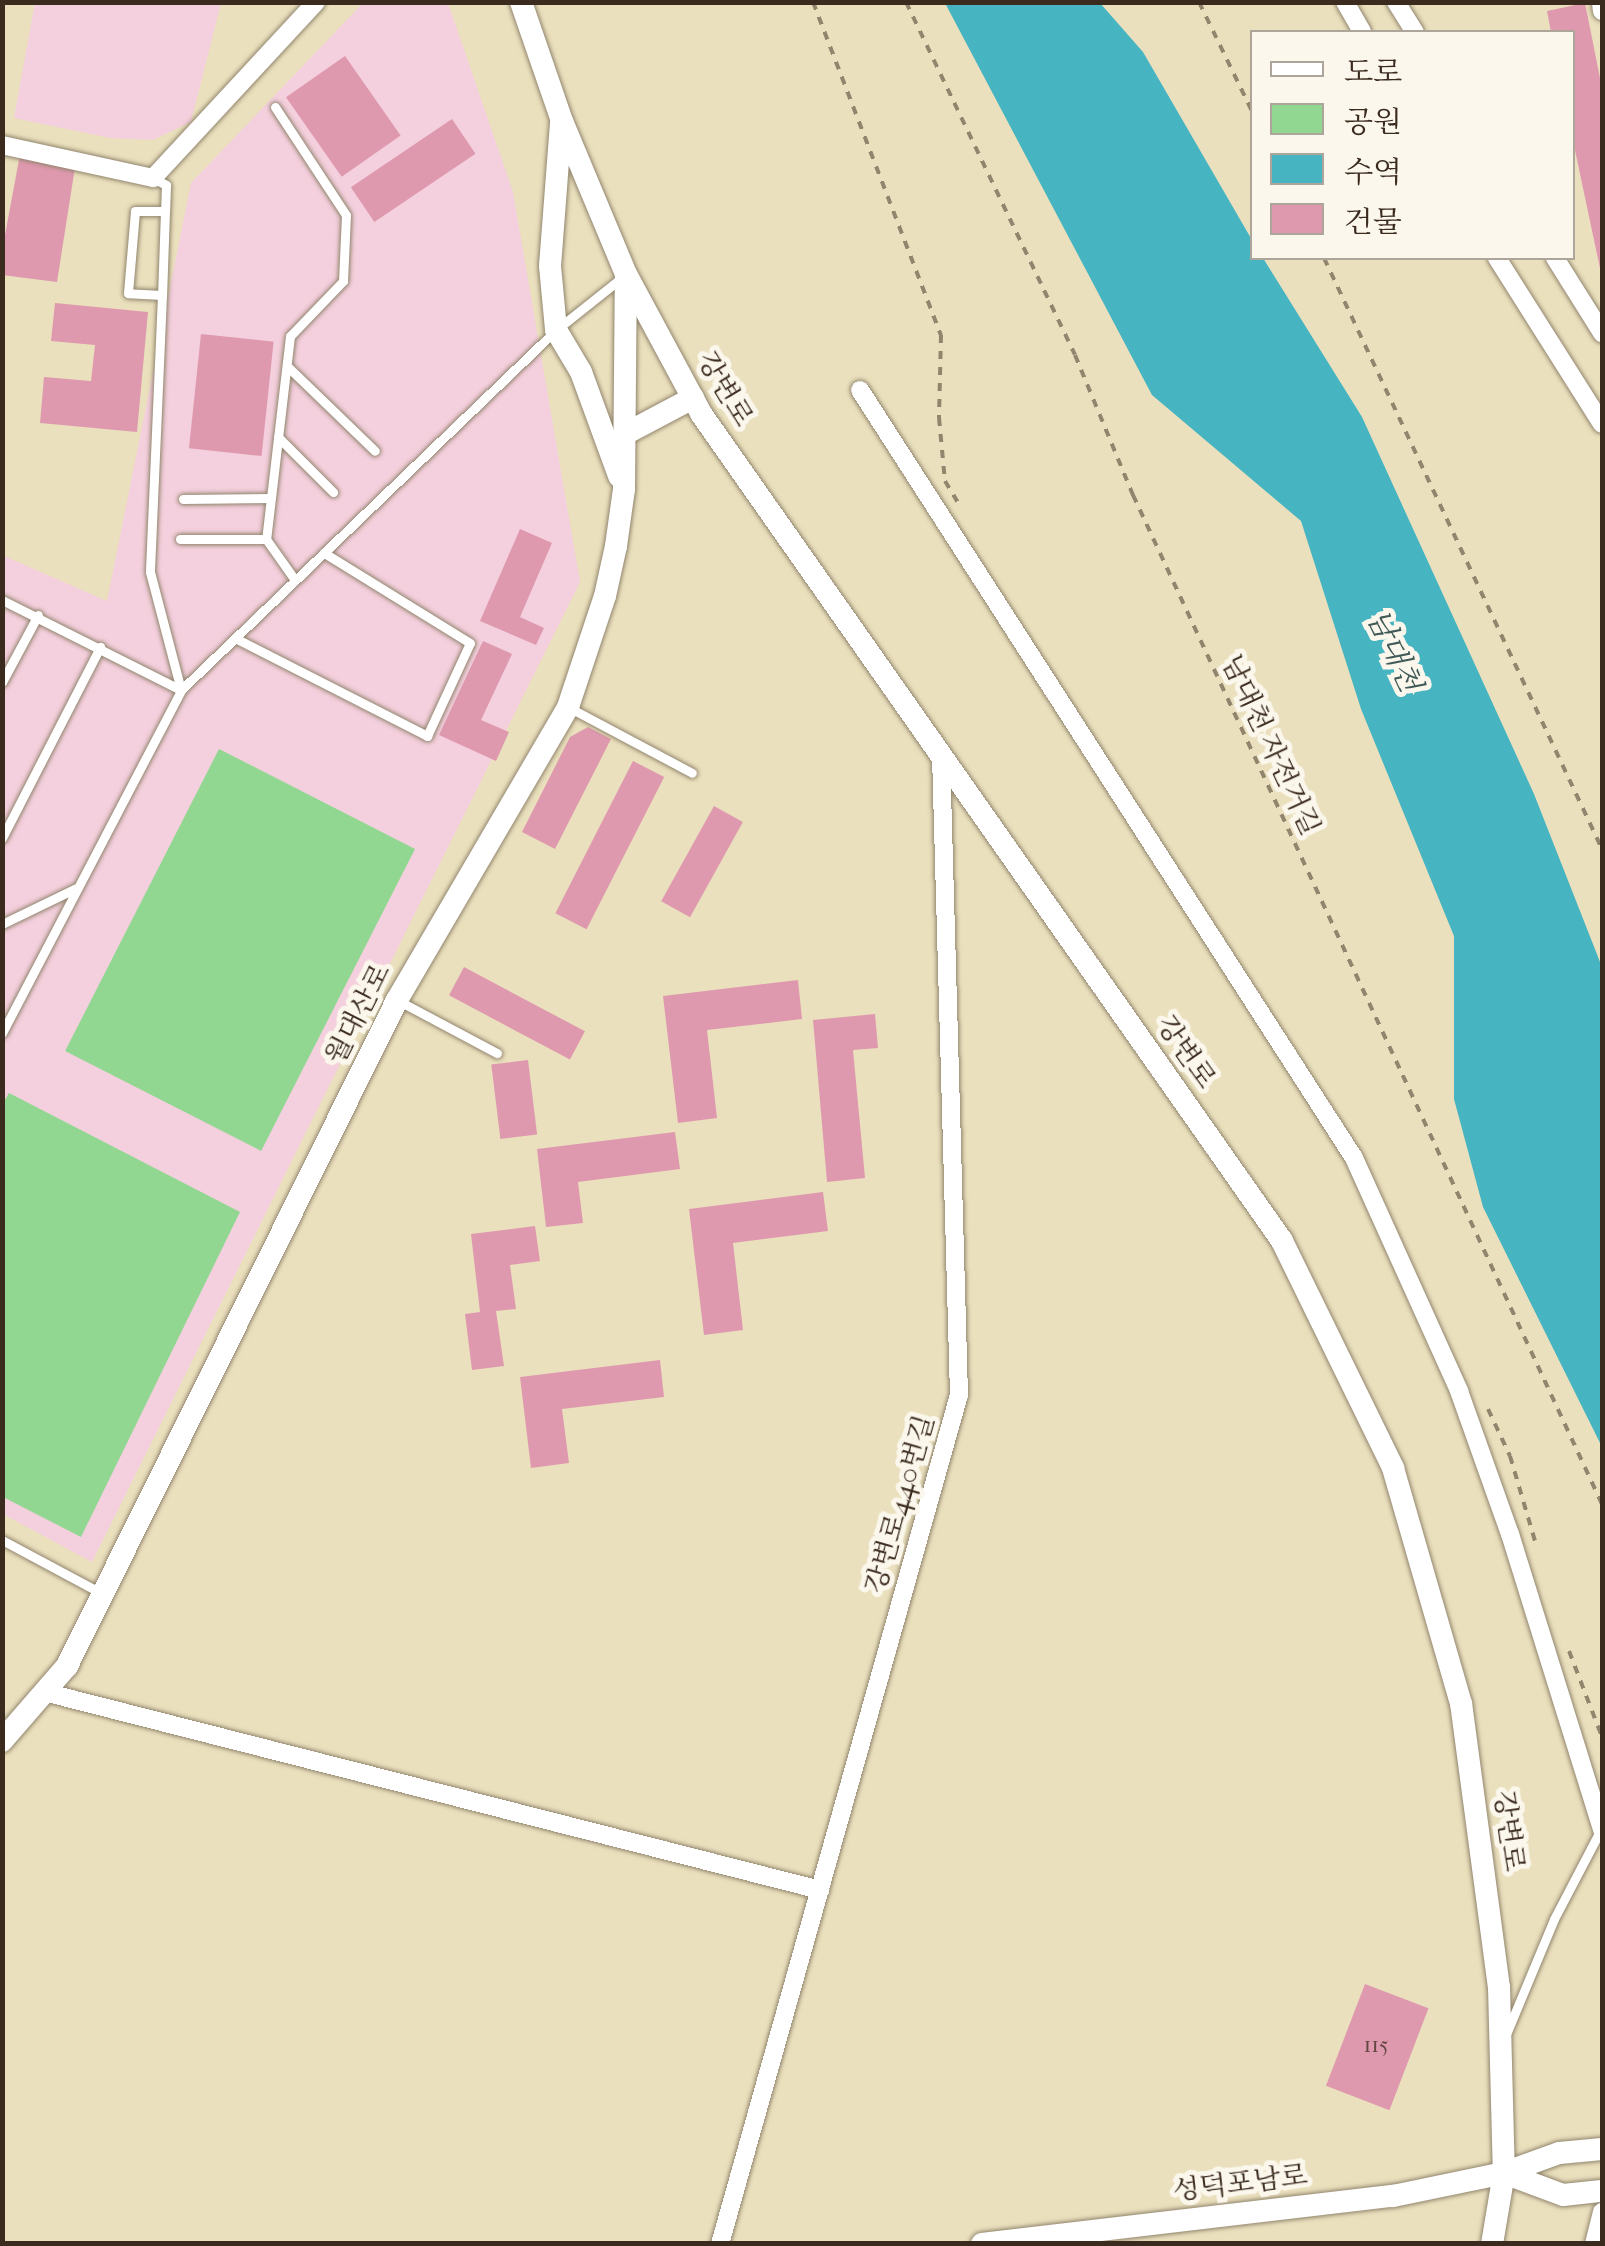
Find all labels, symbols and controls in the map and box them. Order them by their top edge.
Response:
legend [1250,30,1575,260]
text: 도로 [1344,55,1402,90]
text: 공원 [1344,105,1402,140]
text: 수역 [1344,155,1402,190]
text: 건물 [1344,205,1402,240]
street label: 강변로 [690,346,760,432]
water label: 남대천 [1358,604,1428,698]
street label: 남대천 자전거길 [1214,649,1328,841]
street label: 월대산로 [318,958,398,1070]
street label: 강변로 [1149,1009,1223,1095]
street label: 강변로440번길 [859,1411,941,1597]
street label: 강변로 [1487,1788,1531,1874]
house number: 115 [1363,2033,1389,2059]
street label: 성덕포남로 [1171,2158,1309,2208]

